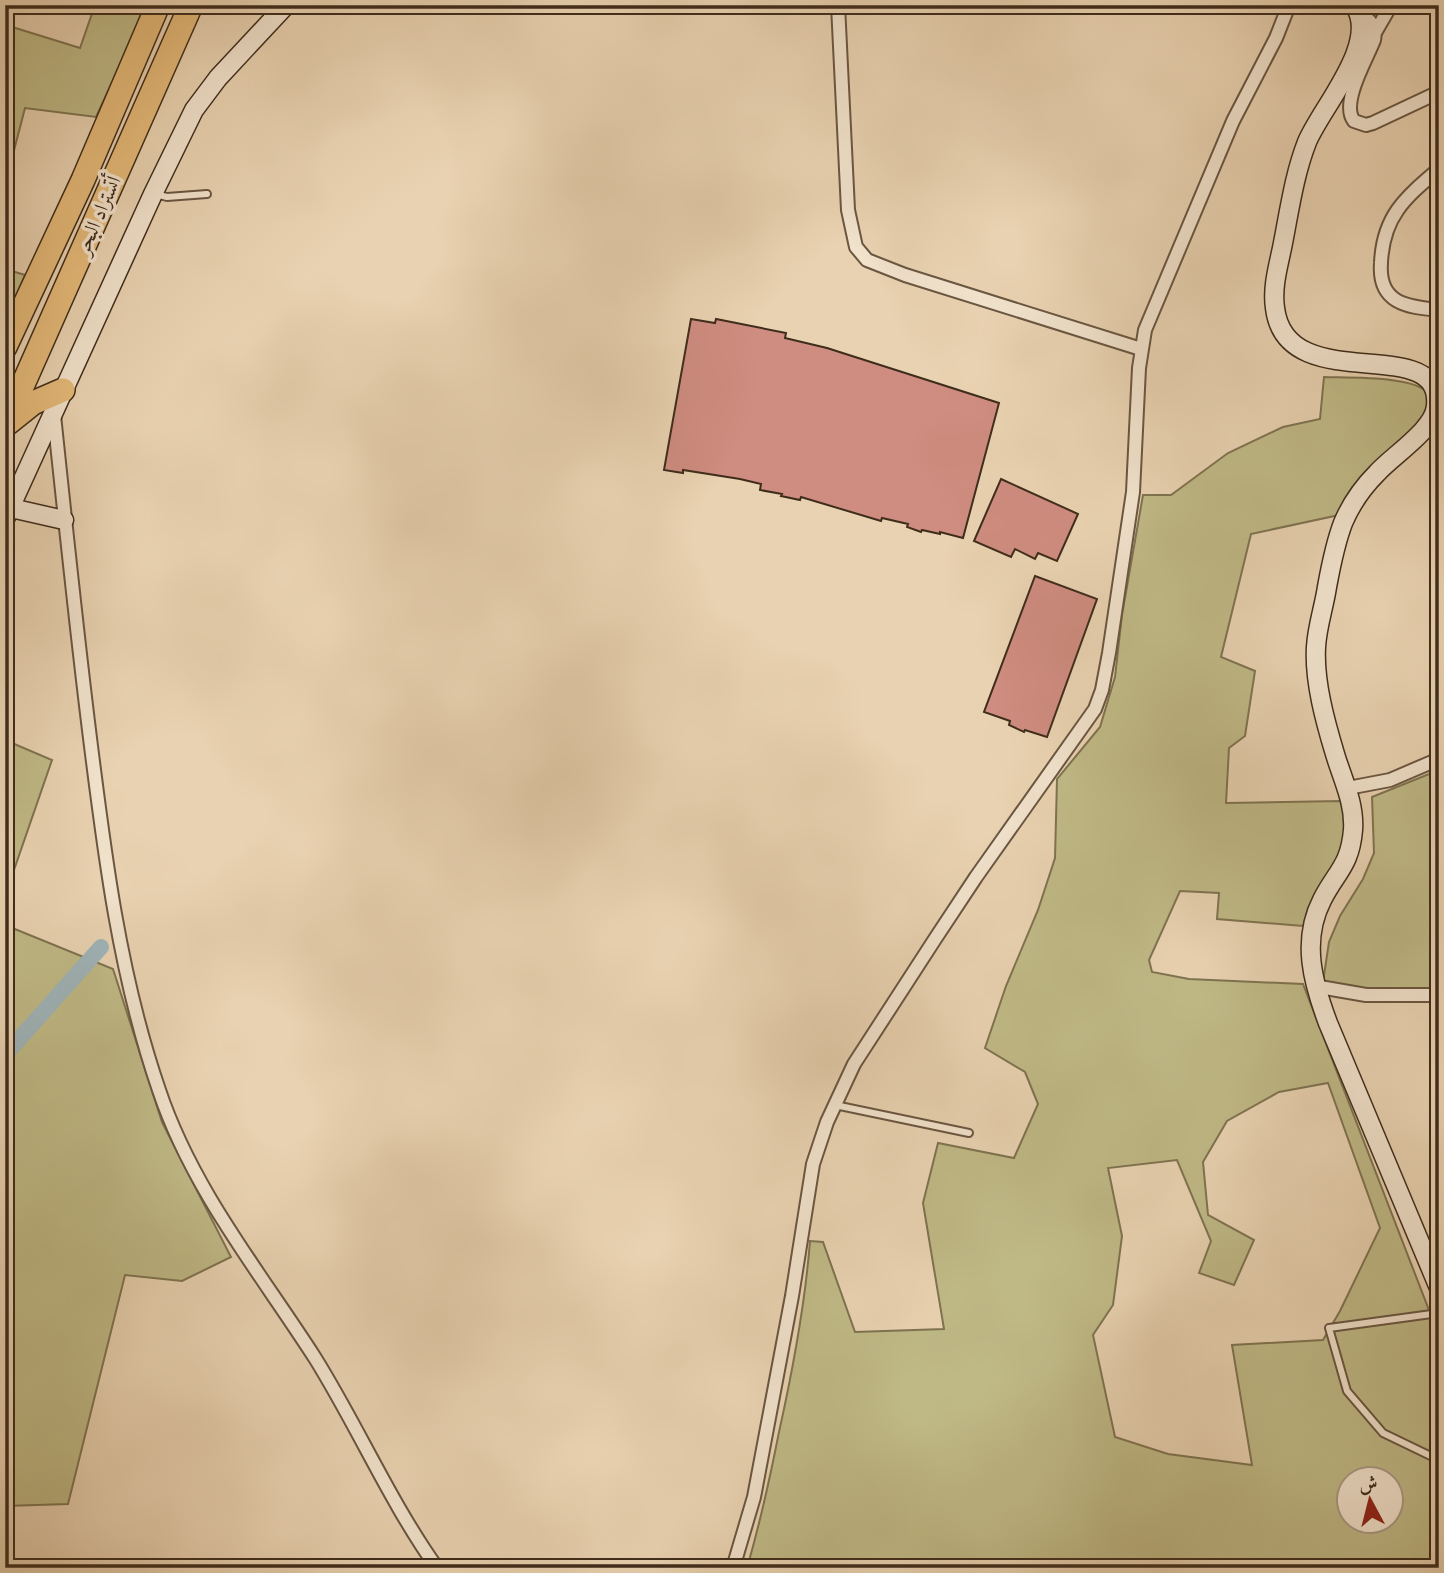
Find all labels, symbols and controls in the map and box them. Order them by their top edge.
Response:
street label: أتستراد البحر [66,170,129,261]
north arrow [1336,1464,1406,1534]
text: ش [1357,1468,1379,1498]

